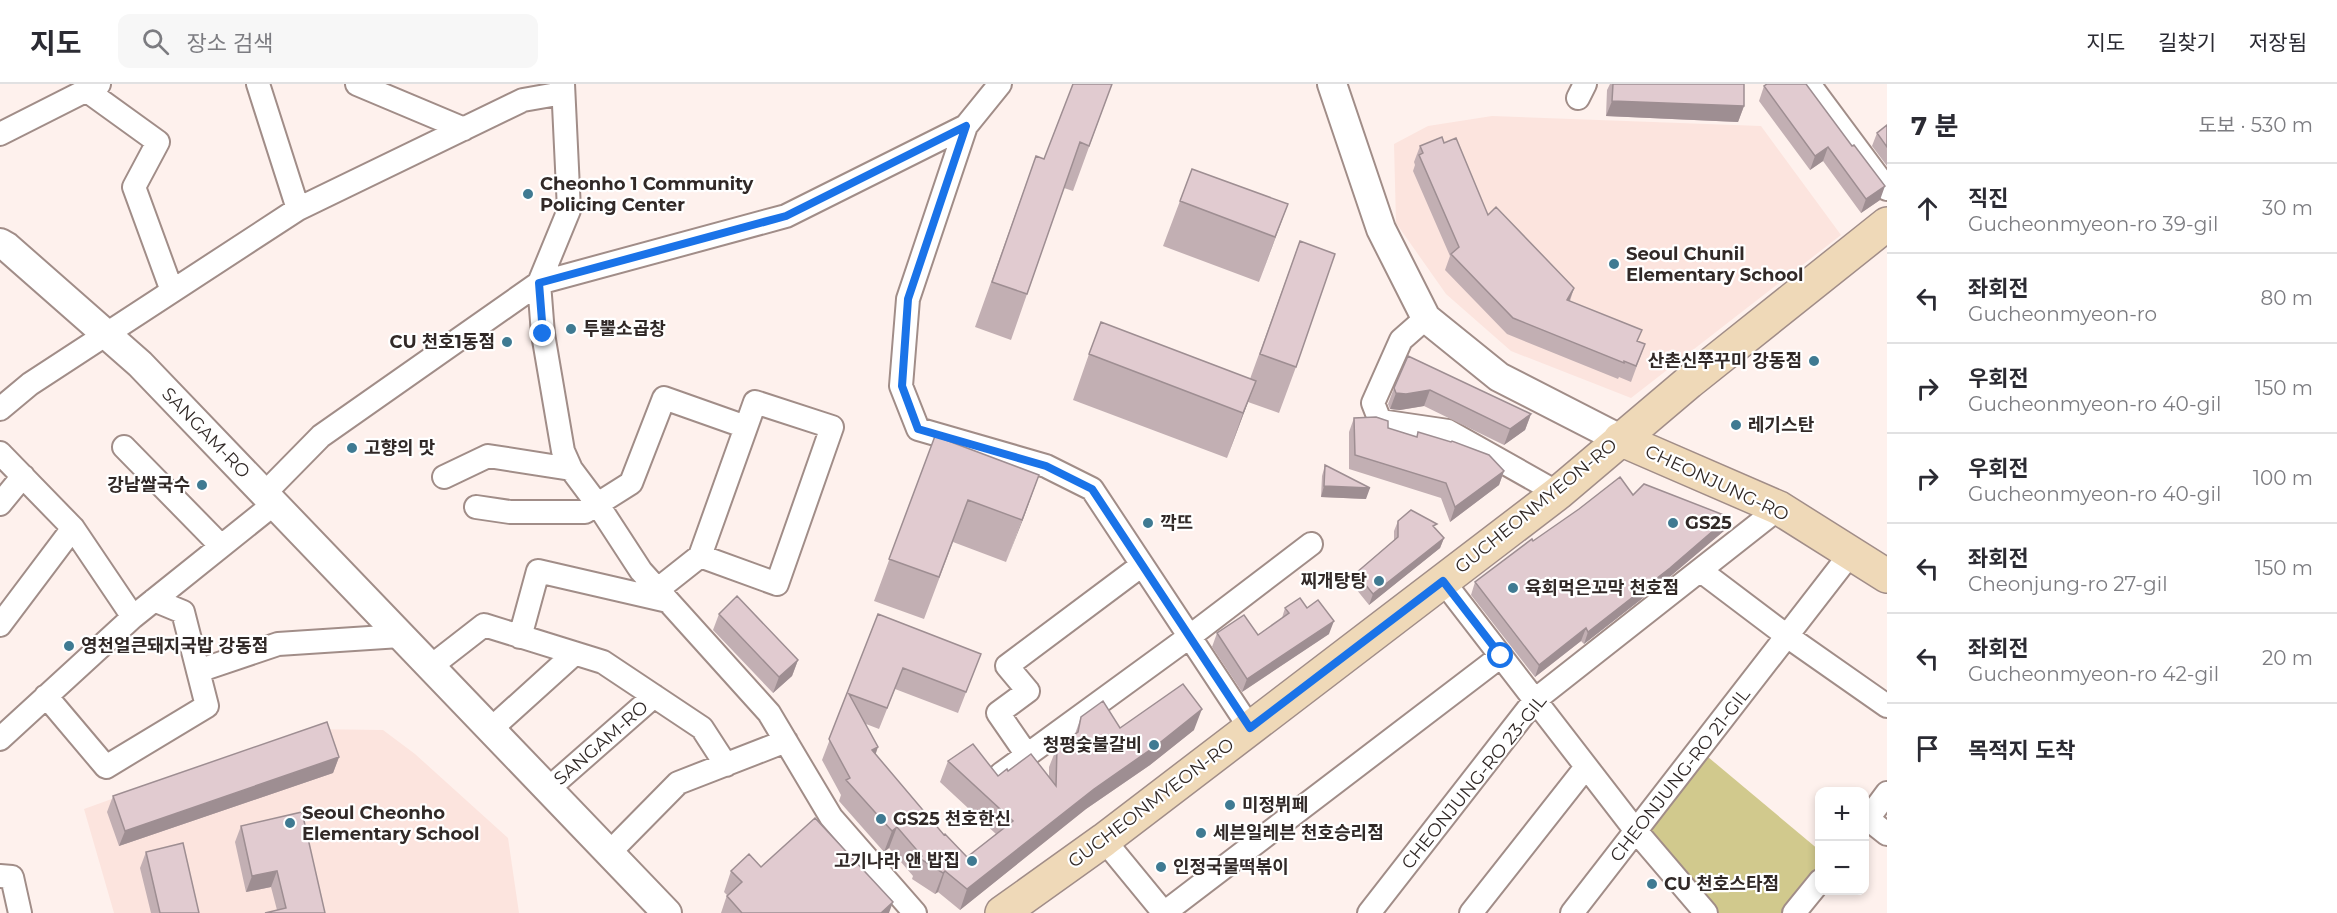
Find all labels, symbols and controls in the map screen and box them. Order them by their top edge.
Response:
search box [118,14,538,68]
icon: search [139,25,172,58]
text: 지도 [30,26,82,60]
text: 장소 검색 [187,30,273,57]
text: 지도 [2086,30,2125,55]
text: 길찾기 [2158,30,2216,55]
text: 저장됨 [2249,30,2307,55]
text: 7 분 [1911,110,1958,142]
text: 도보 · 530 m [2198,113,2313,137]
place label: Cheonho 1 Community Policing Center [540,173,754,216]
text: 직진 [1968,185,2008,212]
marker: Cheonho 1 Community Policing Center [521,187,535,201]
icon: ahead [1911,192,1944,225]
text: 30 m [2262,196,2313,220]
text: Gucheonmyeon-ro 39-gil [1968,212,2218,236]
place label: Seoul Chunil Elementary School [1626,243,1803,286]
marker: Seoul Chunil Elementary School [1607,257,1621,271]
text: 좌회전 [1968,275,2029,302]
icon: left [1911,282,1944,315]
text: 80 m [2261,286,2313,310]
text: Gucheonmyeon-ro [1968,302,2157,326]
place label: 투뿔소곱창 [583,318,666,340]
route end [529,320,555,346]
marker: 투뿔소곱창 [564,322,578,336]
place label: CU 천호1동점 [389,331,495,353]
marker: CU 천호1동점 [500,335,514,349]
place label: 산촌신쭈꾸미 강동점 [1648,350,1802,372]
marker: 산촌신쭈꾸미 강동점 [1807,354,1821,368]
text: 우회전 [1968,365,2029,392]
icon: right [1911,372,1944,405]
text: 150 m [2255,376,2313,400]
street label: SANGAM-RO [157,383,255,483]
text: Gucheonmyeon-ro 40-gil [1968,392,2221,416]
place label: 레기스탄 [1748,414,1815,436]
marker: 레기스탄 [1729,418,1743,432]
street label: GUCHEONMYEON-RO [1451,434,1621,578]
place label: 고향의 맛 [364,437,435,459]
street label: CHEONJUNG-RO [1642,440,1792,526]
marker: 고향의 맛 [345,441,359,455]
text: 우회전 [1968,455,2029,482]
icon: right [1911,462,1944,495]
text: 100 m [2253,466,2313,490]
place label: 강남쌀국수 [107,474,190,496]
marker: 강남쌀국수 [195,478,209,492]
text: Gucheonmyeon-ro 40-gil [1968,482,2221,506]
place label: 깍뜨 [1160,512,1193,534]
place label: GS25 [1685,512,1732,534]
marker: 깍뜨 [1141,516,1155,530]
marker: GS25 [1666,516,1680,530]
text: 좌회전 [1968,545,2029,572]
icon: left [1911,552,1944,585]
text: 150 m [2255,556,2313,580]
place label: 찌개탕탕 [1301,570,1367,592]
text: Cheonjung-ro 27-gil [1968,572,2168,596]
marker: 찌개탕탕 [1372,574,1386,588]
place label: 육회먹은꼬막 천호점 [1525,577,1679,599]
marker: 육회먹은꼬막 천호점 [1506,581,1520,595]
place label: 영천얼큰돼지국밥 강동점 [81,635,268,657]
text: 좌회전 [1968,635,2029,662]
marker: 영천얼큰돼지국밥 강동점 [62,639,76,653]
route start [1487,642,1513,668]
icon: left [1911,642,1944,675]
text: 20 m [2262,646,2313,670]
text: Gucheonmyeon-ro 42-gil [1968,662,2219,686]
street label: CHEONJUNG-RO 21-GIL [1605,683,1755,866]
street label: CHEONJUNG-RO 23-GIL [1397,690,1551,874]
street label: SANGAM-RO [549,696,653,790]
icon: arrive [1911,732,1944,765]
street label: GUCHEONMYEON-RO [1064,733,1238,873]
place label: 청평숯불갈비 [1043,734,1142,756]
text: 목적지 도착 [1968,737,2075,764]
marker: 청평숯불갈비 [1147,738,1161,752]
map controls [1815,787,1869,895]
button: + [1815,787,1869,841]
place label: 미정뷔페 [1242,794,1308,816]
marker: 미정뷔페 [1223,798,1237,812]
place label: Seoul Cheonho Elementary School [302,802,479,845]
place label: GS25 천호한신 [893,808,1011,830]
marker: GS25 천호한신 [874,812,888,826]
marker: Seoul Cheonho Elementary School [283,816,297,830]
place label: 세븐일레븐 천호승리점 [1213,822,1384,844]
marker: 세븐일레븐 천호승리점 [1194,826,1208,840]
button: − [1815,841,1869,895]
place label: 고기나라 앤 밥집 [834,850,960,872]
marker: 고기나라 앤 밥집 [965,854,979,868]
place label: 인정국물떡볶이 [1173,856,1289,878]
marker: 인정국물떡볶이 [1154,860,1168,874]
place label: CU 천호스타점 [1664,873,1779,895]
marker: CU 천호스타점 [1645,877,1659,891]

